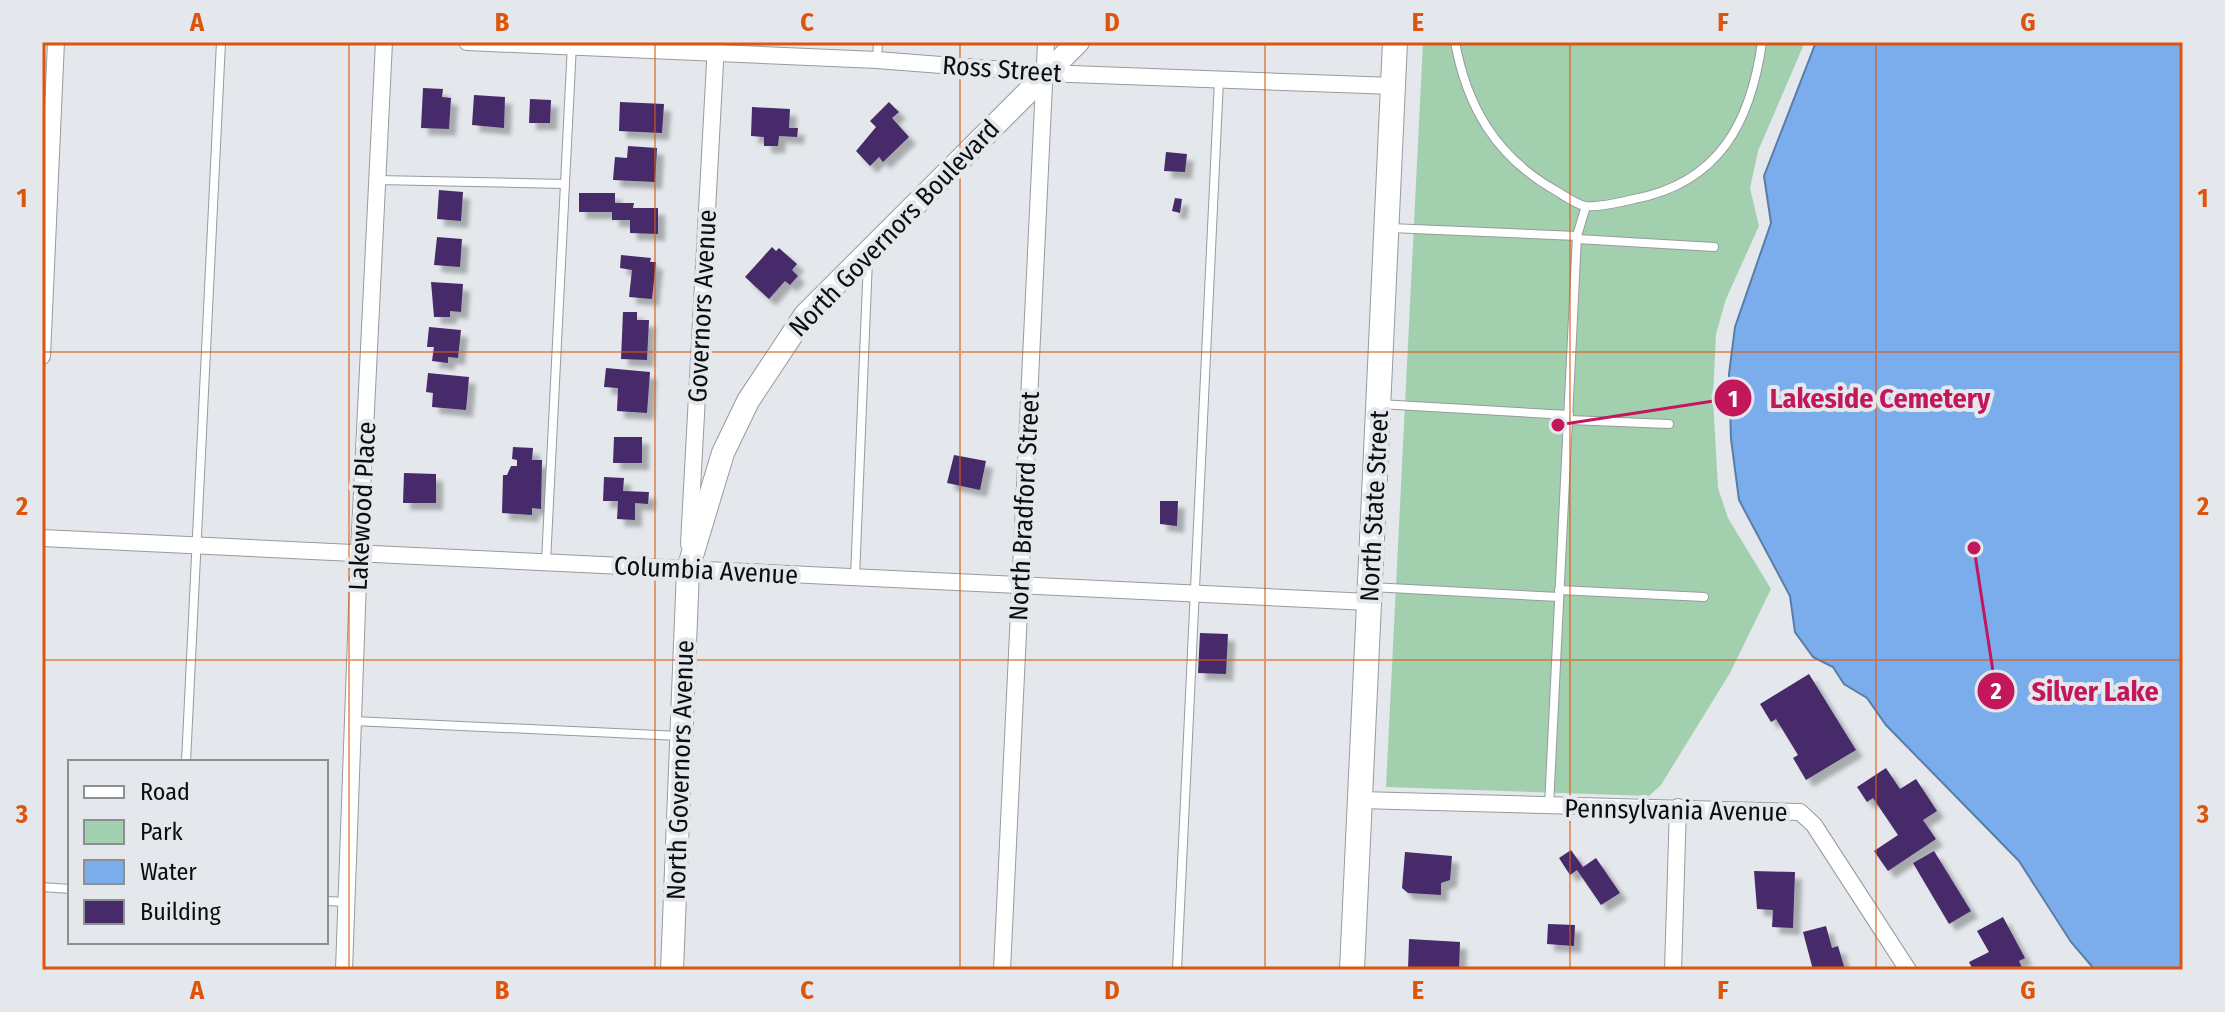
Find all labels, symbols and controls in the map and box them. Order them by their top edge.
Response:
text: A [189,7,205,38]
text: B [495,7,510,38]
text: C [800,7,814,38]
text: D [1104,7,1120,38]
text: E [1412,7,1424,38]
text: F [1717,7,1729,38]
text: G [2020,7,2036,38]
street label: Ross Street [941,50,1063,89]
street label: North Governors Boulevard [783,114,1006,343]
text: 1 [17,183,28,214]
text: 1 [2198,183,2209,214]
street label: Governors Avenue [682,209,723,403]
callout: Lakeside Cemetery [1713,372,2006,424]
text: Lakeside Cemetery [1770,382,1991,415]
text: 1 [1728,385,1738,413]
street label: North Bradford Street [1003,390,1046,622]
street label: North State Street [1354,409,1395,603]
street label: Lakewood Place [343,421,382,591]
text: 2 [15,491,28,522]
text: 2 [2196,491,2209,522]
street label: Columbia Avenue [613,550,799,591]
street label: North Governors Avenue [660,639,701,901]
callout: Silver Lake [1976,665,2175,717]
text: Silver Lake [2031,675,2159,708]
text: 2 [1989,677,2002,705]
legend [68,760,328,944]
text: Road [140,778,190,806]
street label: Pennsylvania Avenue [1564,793,1788,828]
text: 3 [15,799,28,830]
text: 3 [2196,799,2209,830]
text: Park [140,818,183,846]
text: Water [140,858,197,886]
text: Building [140,898,222,926]
text: A [189,975,205,1006]
text: B [495,975,510,1006]
text: C [800,975,814,1006]
text: D [1104,975,1120,1006]
text: E [1412,975,1424,1006]
text: F [1717,975,1729,1006]
text: G [2020,975,2036,1006]

